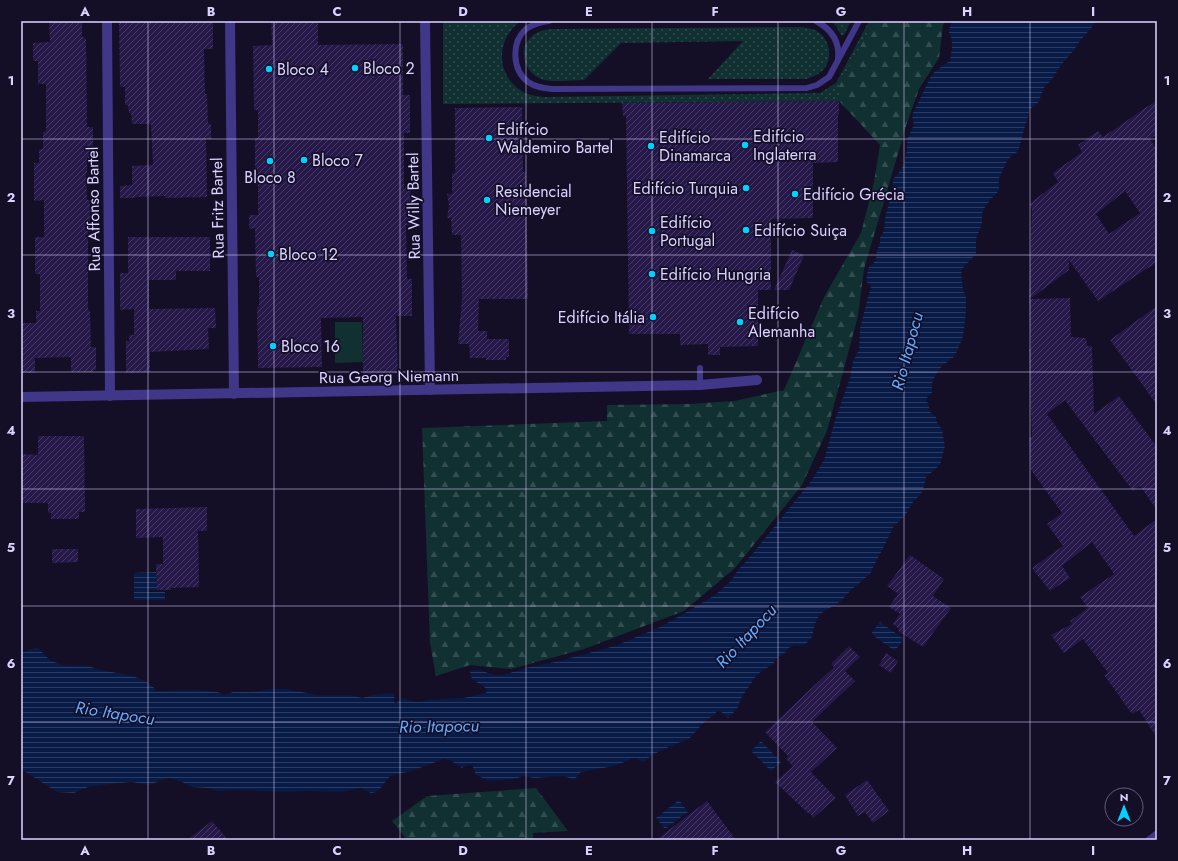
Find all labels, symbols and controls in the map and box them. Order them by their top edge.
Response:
text: A [79,2,90,21]
text: B [207,2,216,21]
text: C [332,2,342,21]
text: D [458,2,468,21]
text: E [585,2,593,21]
text: F [711,2,719,21]
text: G [836,2,847,21]
text: H [962,2,972,21]
text: I [1091,2,1095,21]
place label: Bloco 2 [363,57,415,80]
place label: Bloco 4 [277,58,329,81]
marker: Bloco 2 [350,63,360,73]
marker: Bloco 4 [264,64,274,74]
text: 1 [8,71,14,90]
text: 1 [1164,71,1170,90]
place label: Edifício Waldemiro Bartel [497,118,613,159]
place label: Edifício Inglaterra [753,125,817,166]
place label: Edifício Dinamarca [659,126,731,167]
marker: Edifício Waldemiro Bartel [484,133,494,143]
marker: Edifício Inglaterra [740,140,750,150]
marker: Edifício Dinamarca [646,141,656,151]
street label: Rua Affonso Bartel [81,147,106,271]
place label: Bloco 7 [312,149,364,172]
street label: Rua Willy Bartel [401,152,426,260]
marker: Bloco 7 [299,155,309,165]
marker: Bloco 8 [265,156,275,166]
street label: Rua Fritz Bartel [205,157,230,259]
place label: Bloco 8 [244,166,296,189]
place label: Edifício Turquia [633,177,738,200]
place label: Residencial Niemeyer [495,180,572,221]
marker: Edifício Turquia [741,183,751,193]
place label: Edifício Grécia [803,183,905,206]
text: 2 [7,188,15,207]
text: 2 [1163,188,1171,207]
marker: Edifício Grécia [790,189,800,199]
marker: Residencial Niemeyer [482,195,492,205]
place label: Edifício Portugal [660,211,715,252]
place label: Edifício Suiça [754,219,847,242]
marker: Edifício Suiça [741,225,751,235]
marker: Edifício Portugal [647,226,657,236]
place label: Bloco 12 [279,243,338,266]
marker: Bloco 12 [266,249,276,259]
place label: Edifício Hungria [660,263,771,286]
marker: Edifício Hungria [647,269,657,279]
place label: Edifício Alemanha [748,302,815,343]
text: 3 [7,304,15,323]
text: 3 [1163,304,1171,323]
place label: Edifício Itália [558,306,645,329]
water label: Rio Itapocu [885,309,929,393]
marker: Edifício Itália [648,312,658,322]
marker: Edifício Alemanha [735,317,745,327]
place label: Bloco 16 [281,335,340,358]
marker: Bloco 16 [268,341,278,351]
street label: Rua Georg Niemann [319,364,459,389]
text: 4 [6,421,16,440]
text: 4 [1162,421,1172,440]
text: 5 [7,538,15,557]
text: 5 [1163,538,1171,557]
water label: Rio Itapocu [710,598,782,673]
text: 6 [7,654,16,673]
text: 6 [1163,654,1172,673]
water label: Rio Itapocu [74,695,157,731]
water label: Rio Itapocu [399,713,480,739]
text: 7 [7,771,15,790]
text: 7 [1163,771,1171,790]
north arrow [1104,787,1144,827]
text: N [1120,789,1128,805]
text: A [79,841,90,860]
text: B [207,841,216,860]
text: C [332,841,342,860]
text: D [458,841,468,860]
text: E [585,841,593,860]
text: F [711,841,719,860]
text: G [836,841,847,860]
text: H [962,841,972,860]
text: I [1091,841,1095,860]

